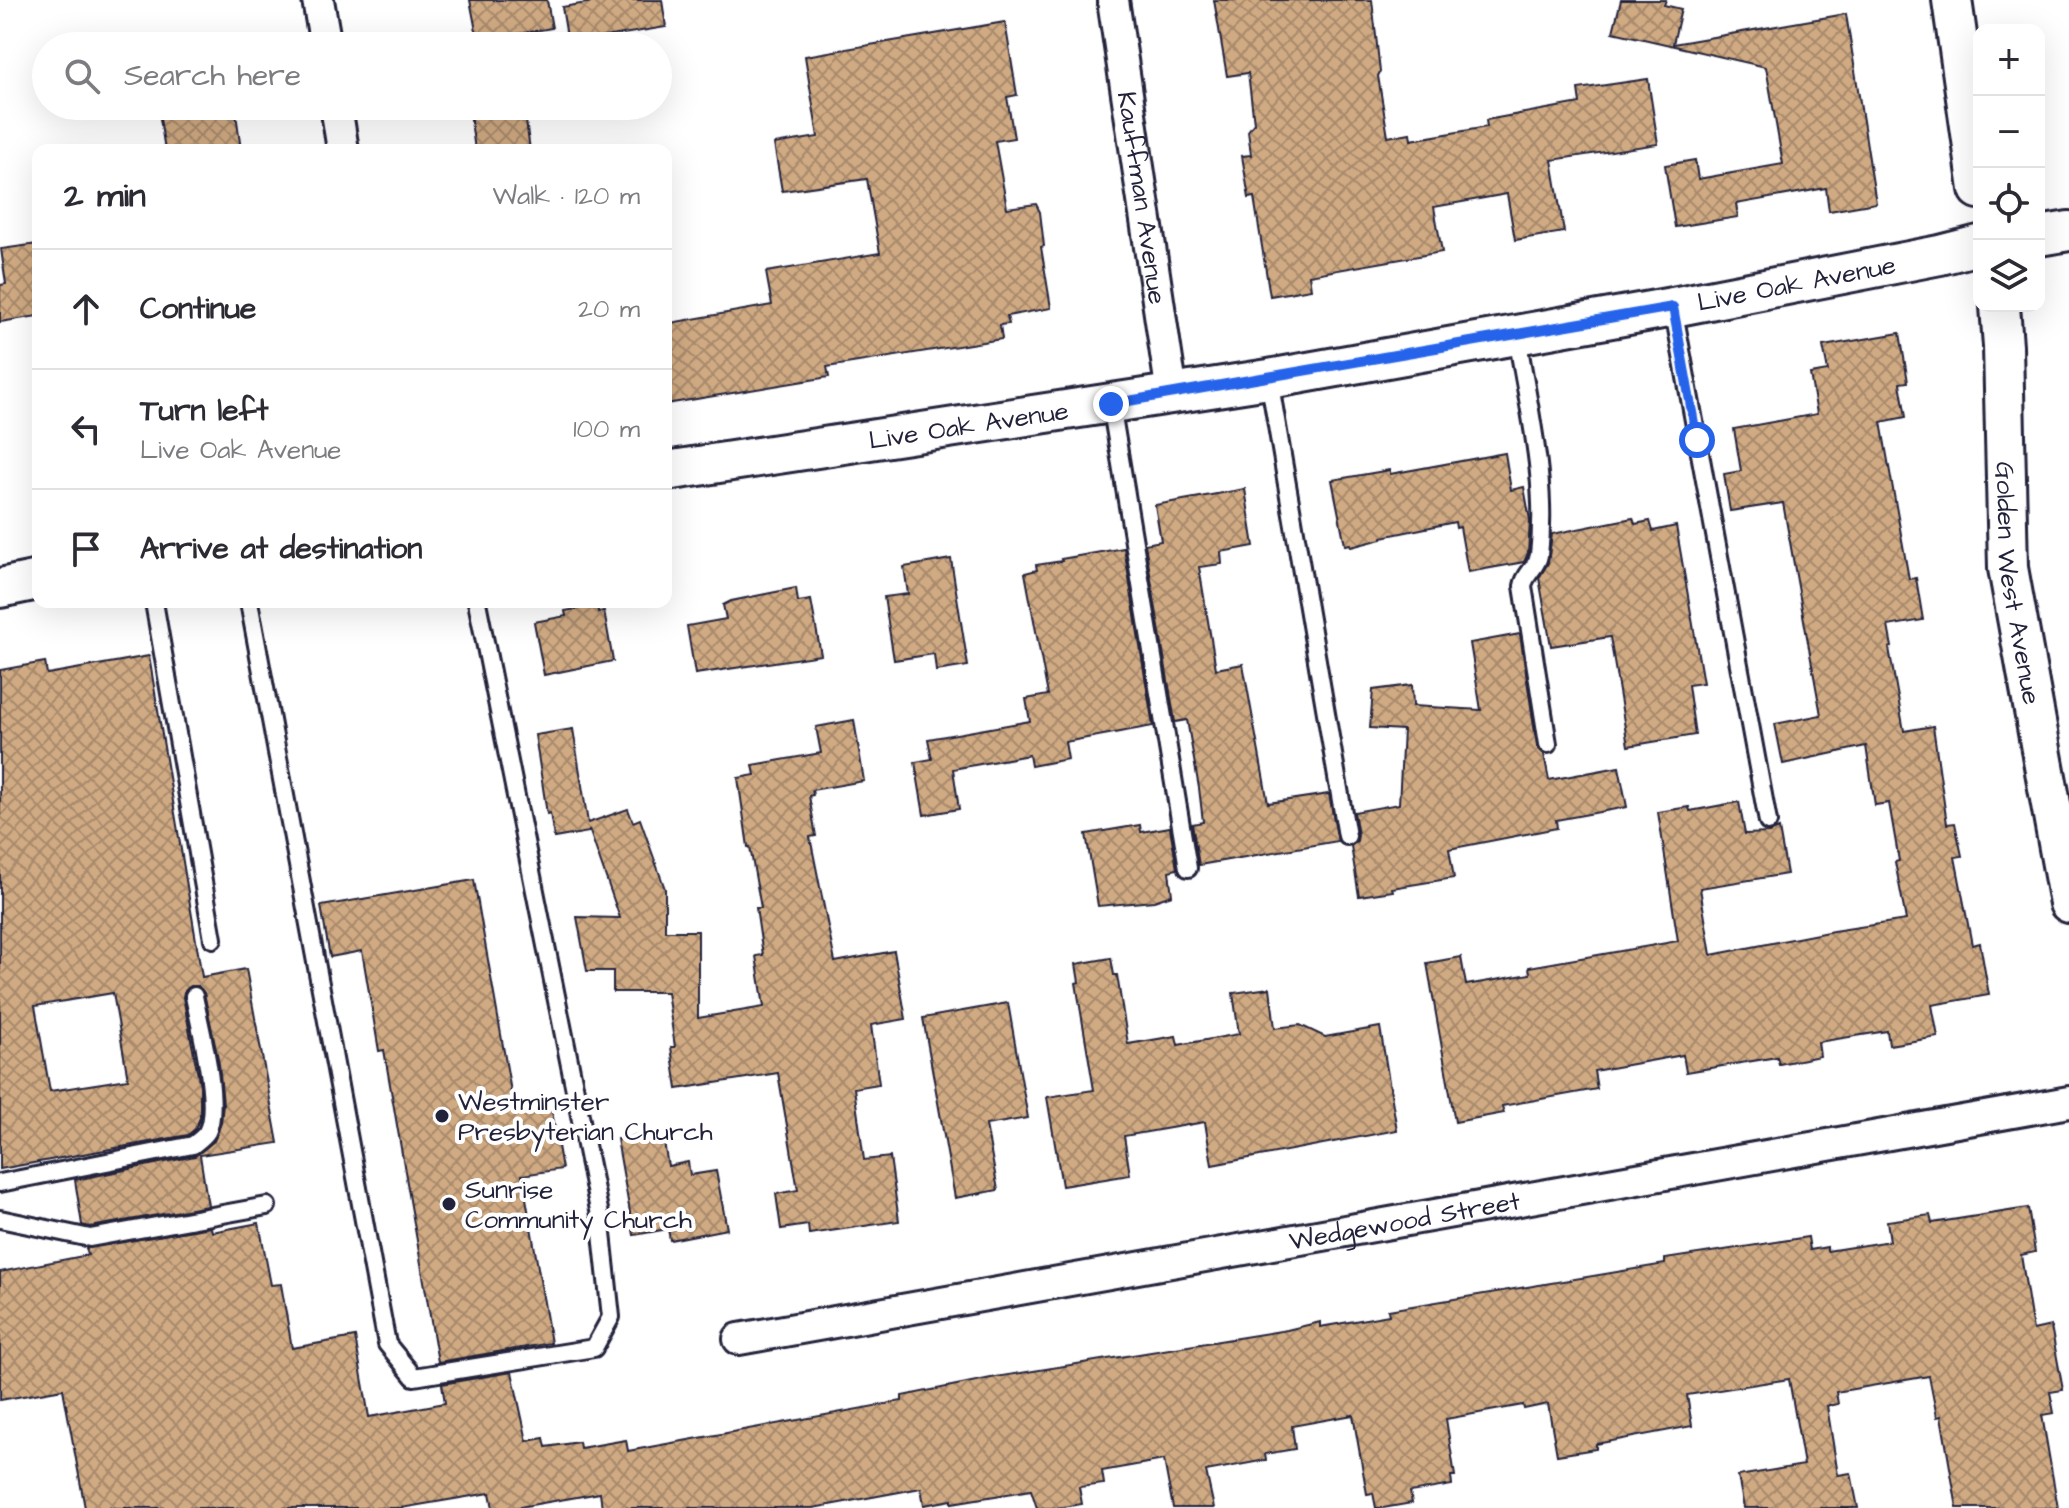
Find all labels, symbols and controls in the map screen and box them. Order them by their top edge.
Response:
map controls [1973,24,2045,312]
button: + [1973,24,2045,96]
search box [32,32,672,120]
icon: search [60,54,104,98]
text: Search here [124,55,301,97]
street label: Kauffman Avenue [1108,89,1175,307]
button: − [1973,96,2045,168]
button: locate [1973,168,2045,240]
text: 2 min [64,172,146,220]
text: Walk · 120 m [493,178,640,214]
button: layers [1973,240,2045,312]
street label: Live Oak Avenue [1694,247,1899,321]
icon: ahead [64,287,108,331]
text: Continue [140,288,256,330]
text: 20 m [578,291,640,327]
route end [1093,386,1129,422]
text: Turn left [140,390,268,432]
street label: Live Oak Avenue [866,393,1071,459]
icon: left [64,407,108,451]
text: 100 m [573,411,640,447]
route start [1679,422,1715,458]
text: Live Oak Avenue [140,432,341,468]
street label: Golden West Avenue [1987,461,2049,707]
icon: arrive [64,527,108,571]
text: Arrive at destination [140,528,422,570]
place label: Westminster Presbyterian Church [458,1084,713,1152]
marker: Westminster Presbyterian Church [433,1107,451,1125]
place label: Sunrise Community Church [465,1172,692,1240]
street label: Wedgewood Street [1287,1183,1523,1260]
marker: Sunrise Community Church [440,1195,458,1213]

